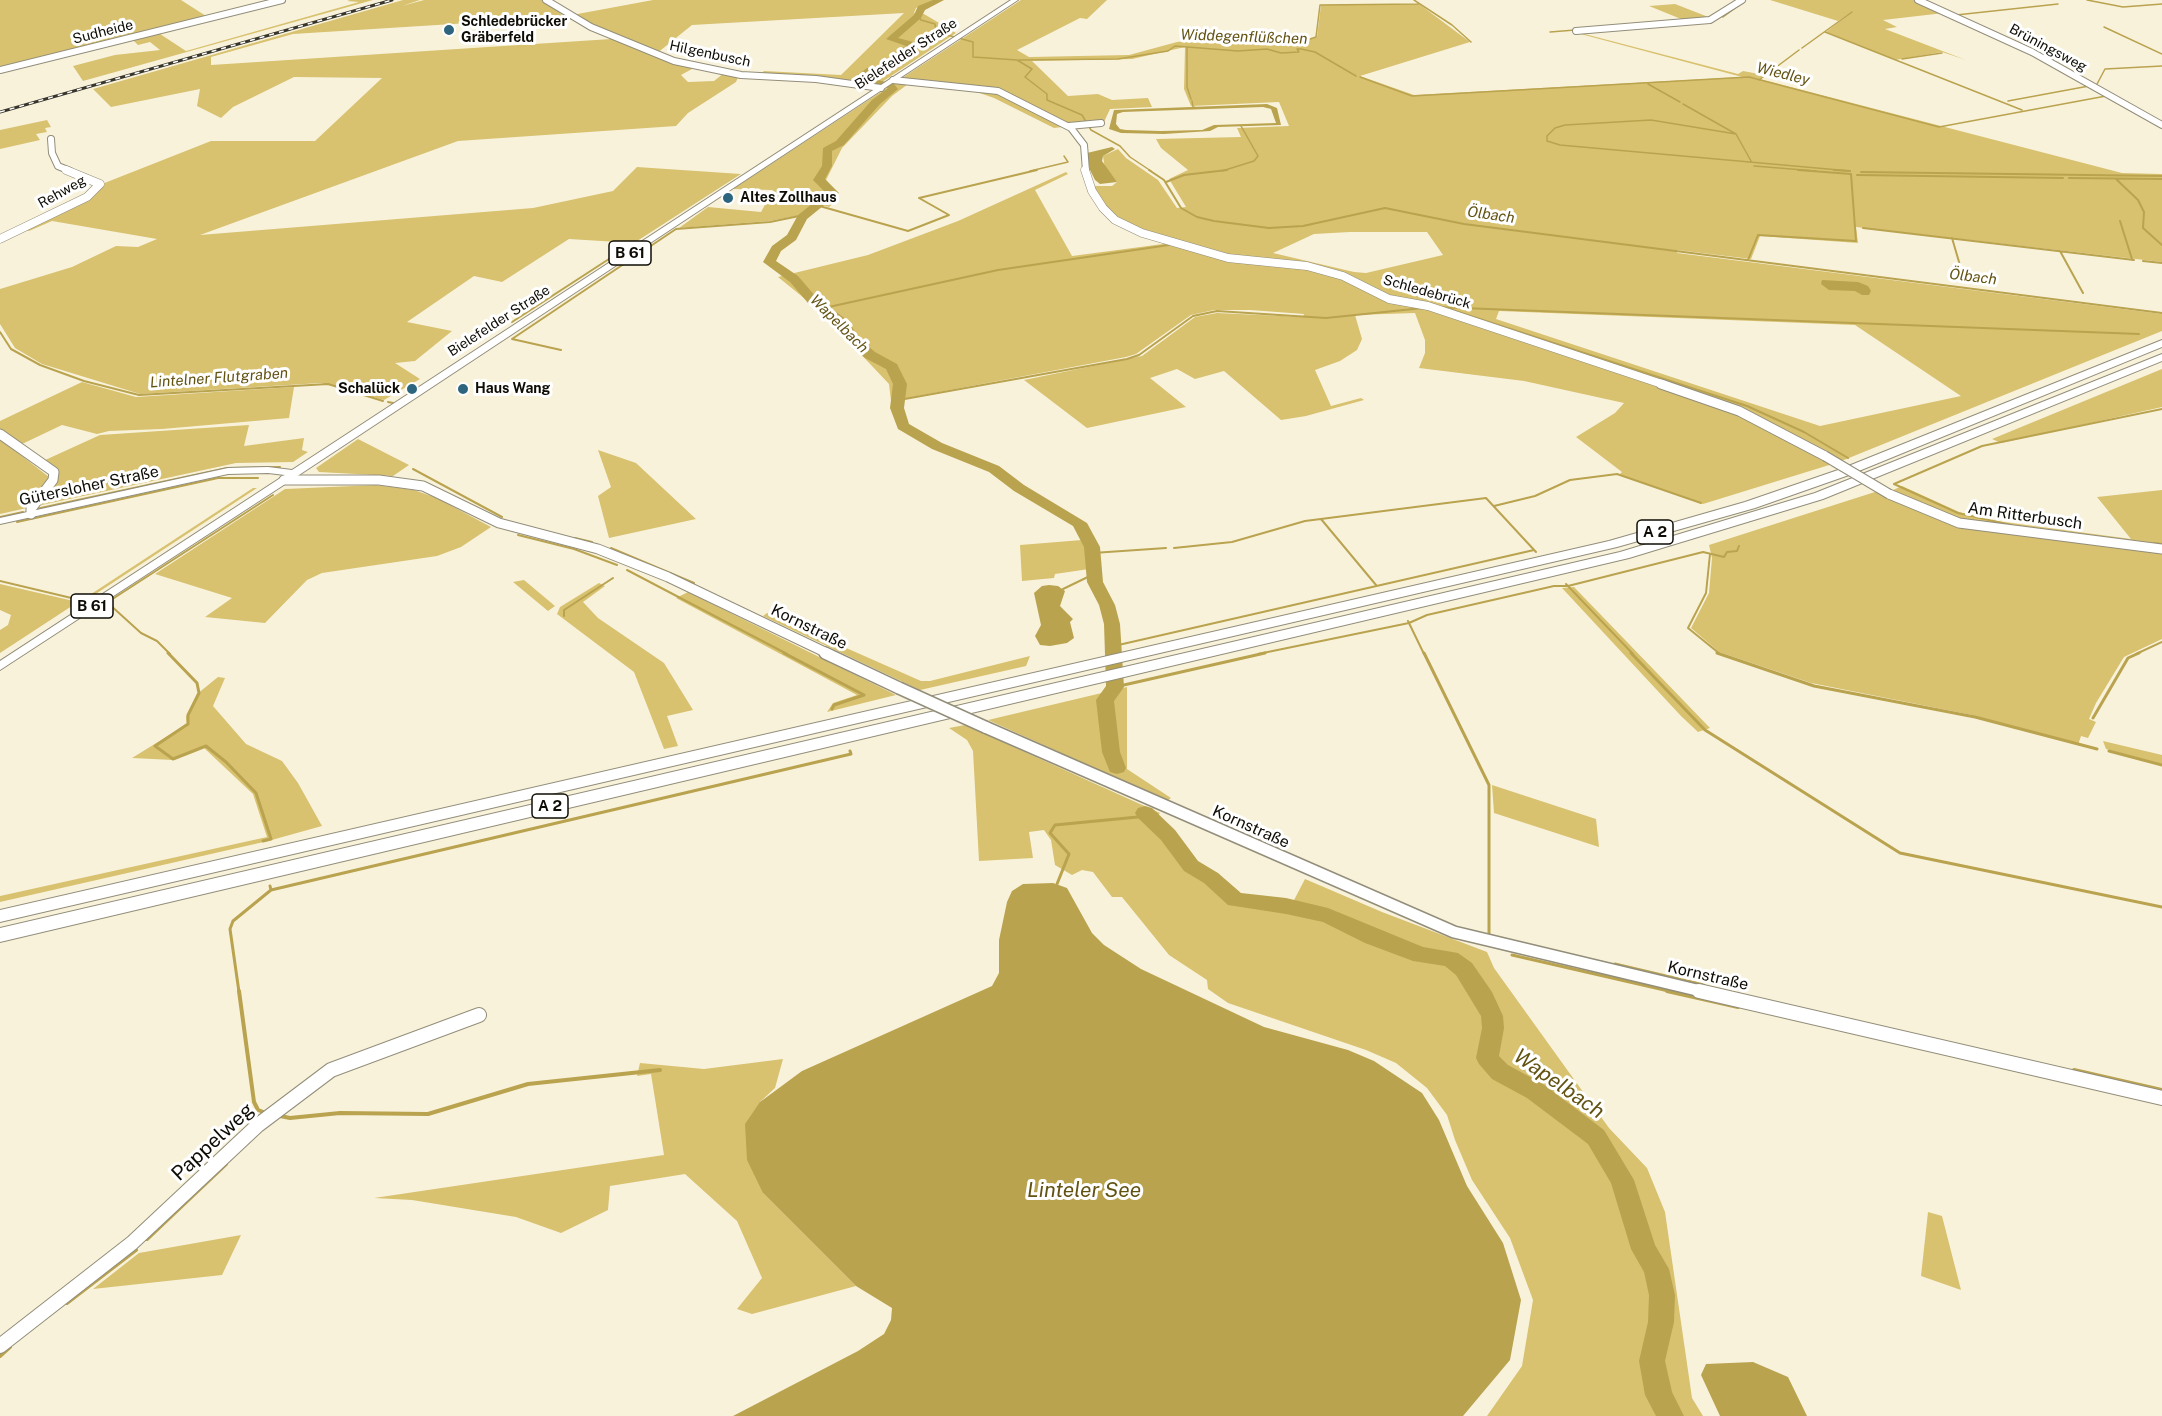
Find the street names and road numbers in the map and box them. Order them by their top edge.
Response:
street label: Bielefelder Straße [852,15,960,93]
street label: Sudheide [71,16,135,48]
street label: Brüningsweg [2006,20,2090,76]
street label: Hilgenbusch [668,37,752,71]
street label: Rehweg [35,172,89,212]
road number: B 61 [609,241,651,265]
street label: Schledebrück [1381,271,1473,313]
street label: Bielefelder Straße [445,282,553,360]
street label: Gütersloher Straße [17,462,161,510]
street label: Am Ritterbusch [1967,498,2083,534]
road number: A 2 [1637,520,1673,544]
road number: B 61 [71,594,113,618]
street label: Kornstraße [768,600,850,654]
road number: A 2 [532,794,568,818]
street label: Kornstraße [1209,801,1293,853]
street label: Kornstraße [1666,957,1750,995]
street label: Pappelweg [167,1098,259,1186]

